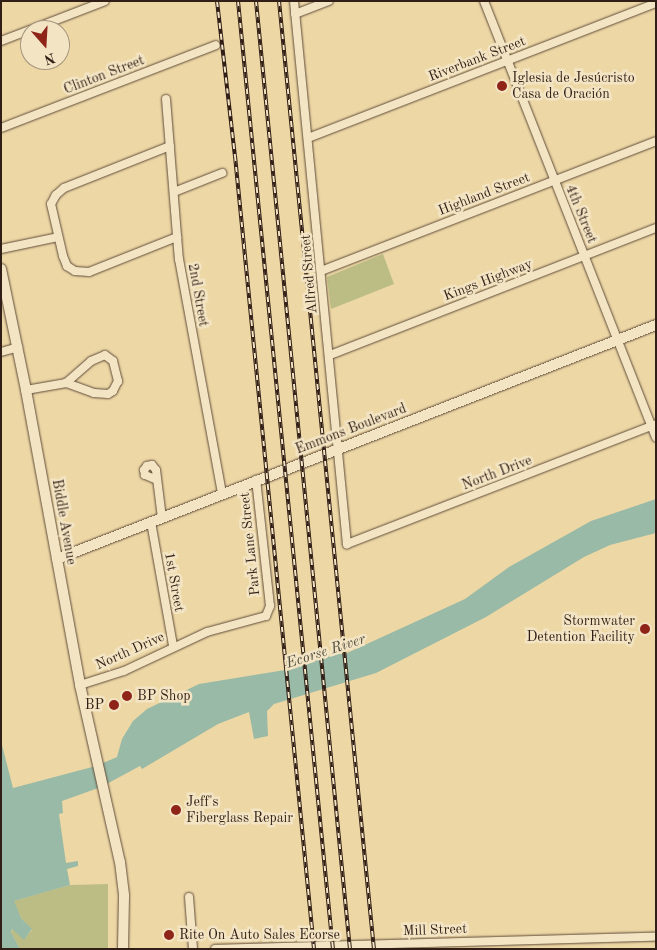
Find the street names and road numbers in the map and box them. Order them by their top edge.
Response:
street label: Riverbank Street [426,33,528,85]
street label: Clinton Street [61,52,147,98]
street label: Highland Street [436,169,532,219]
street label: 4th Street [562,182,600,246]
street label: Alfred Street [297,234,321,314]
street label: Kings Highway [441,255,535,305]
street label: 2nd Street [184,262,212,328]
street label: Emmons Boulevard [293,400,409,458]
street label: North Drive [460,452,534,494]
street label: Biddle Avenue [48,478,80,566]
street label: Park Lane Street [236,491,264,597]
street label: 1st Street [161,551,187,613]
street label: North Drive [93,628,167,674]
street label: Mill Street [403,920,467,940]

